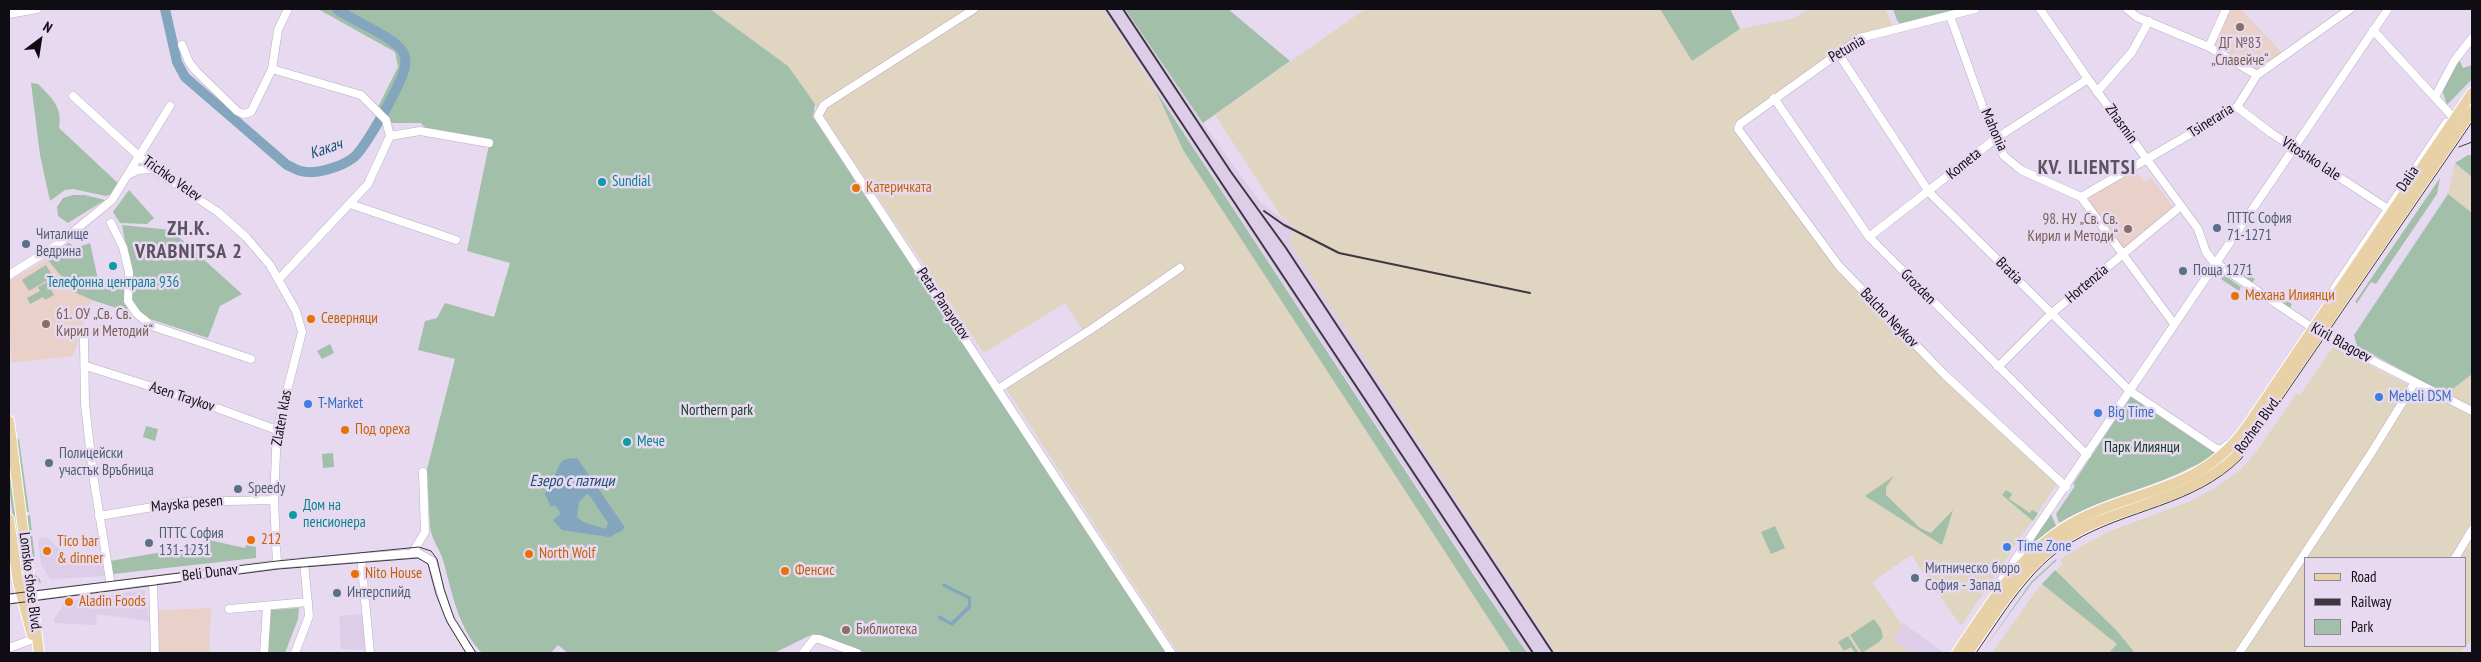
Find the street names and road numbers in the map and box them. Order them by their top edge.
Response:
street label: Petunia [1826,31,1868,67]
street label: Tsineraria [2185,100,2237,142]
street label: Zhasmin [2101,101,2141,147]
street label: Mahonia [1977,106,2011,154]
street label: Vitoshko lale [2278,133,2344,185]
street label: Kometa [1943,145,1985,183]
street label: Trichko Velev [139,152,205,206]
street label: Dalia [2393,163,2423,195]
street label: Bratia [1992,254,2026,288]
street label: Hortenzia [2062,261,2112,307]
street label: Petar Panayotov [912,264,974,344]
street label: Grozden [1897,266,1939,308]
street label: Balcho Neykov [1856,285,1922,351]
street label: Kiril Blagoev [2308,319,2374,367]
street label: Asen Traykov [147,378,217,416]
street label: Zlaten klas [268,389,296,447]
street label: Rozhen Blvd. [2231,393,2285,457]
street label: Mayska pesen [150,492,224,516]
street label: Lomsko shose Blvd. [15,531,45,633]
street label: Beli Dunav [181,561,239,585]

